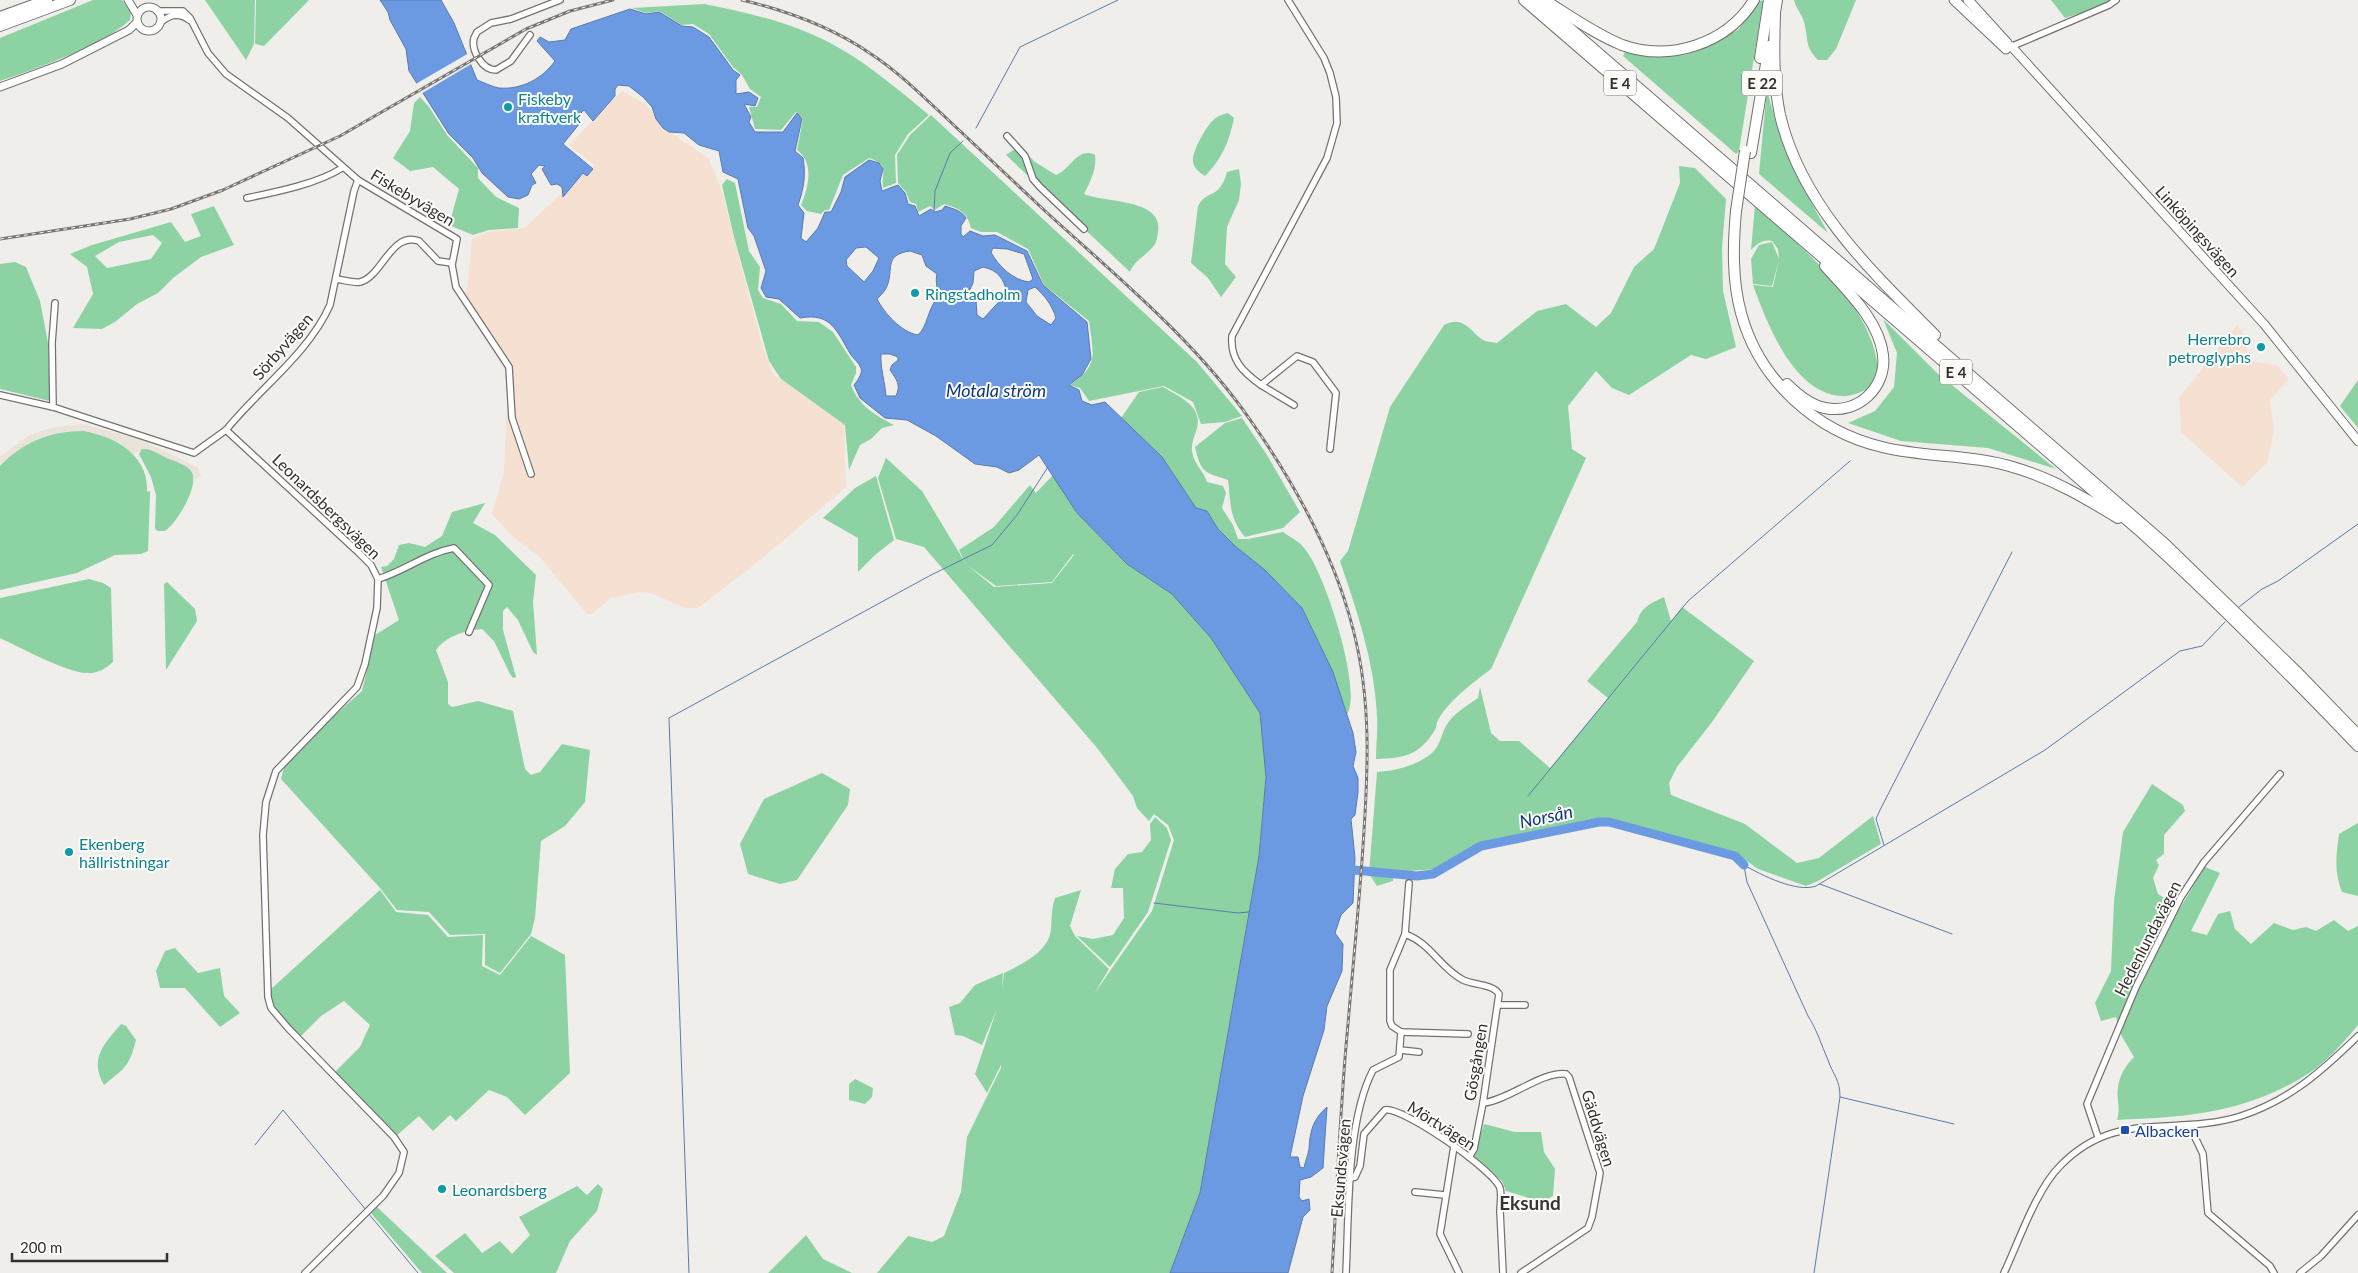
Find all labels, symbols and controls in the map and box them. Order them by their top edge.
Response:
road number: E 4 [1604,70,1636,96]
road number: E 22 [1742,70,1782,96]
place label: Fiskeby kraftverk [518,89,582,126]
marker: Fiskeby kraftverk [502,101,514,113]
street label: Fiskebyvägen [368,165,458,229]
street label: Linköpingsvägen [2152,181,2244,281]
place label: Ringstadholm [925,284,1021,303]
marker: Ringstadholm [909,287,921,299]
street label: Sörbyvägen [248,309,316,383]
place label: Herrebro petroglyphs [2168,329,2251,366]
marker: Herrebro petroglyphs [2255,341,2267,353]
road number: E 4 [1940,360,1972,384]
water label: Motala ström [946,379,1046,401]
street label: Leonardsbergsvägen [269,449,385,563]
water label: Norsån [1517,800,1575,832]
place label: Ekenberg hällristningar [79,834,170,871]
marker: Ekenberg hällristningar [63,846,75,858]
street label: Hedenlundavägen [2110,877,2184,999]
street label: Gösgången [1459,1022,1491,1102]
street label: Gäddvägen [1578,1087,1620,1169]
street label: Mörtvägen [1404,1097,1480,1153]
street label: Eksundsvägen [1326,1118,1354,1218]
place label: Albacken [2135,1121,2199,1140]
marker: Albacken [2119,1124,2131,1136]
place label: Leonardsberg [452,1180,547,1199]
marker: Leonardsberg [436,1183,448,1195]
district label: Eksund [1499,1191,1561,1214]
scale bar [12,1230,168,1262]
text: 200 m [20,1238,62,1256]

